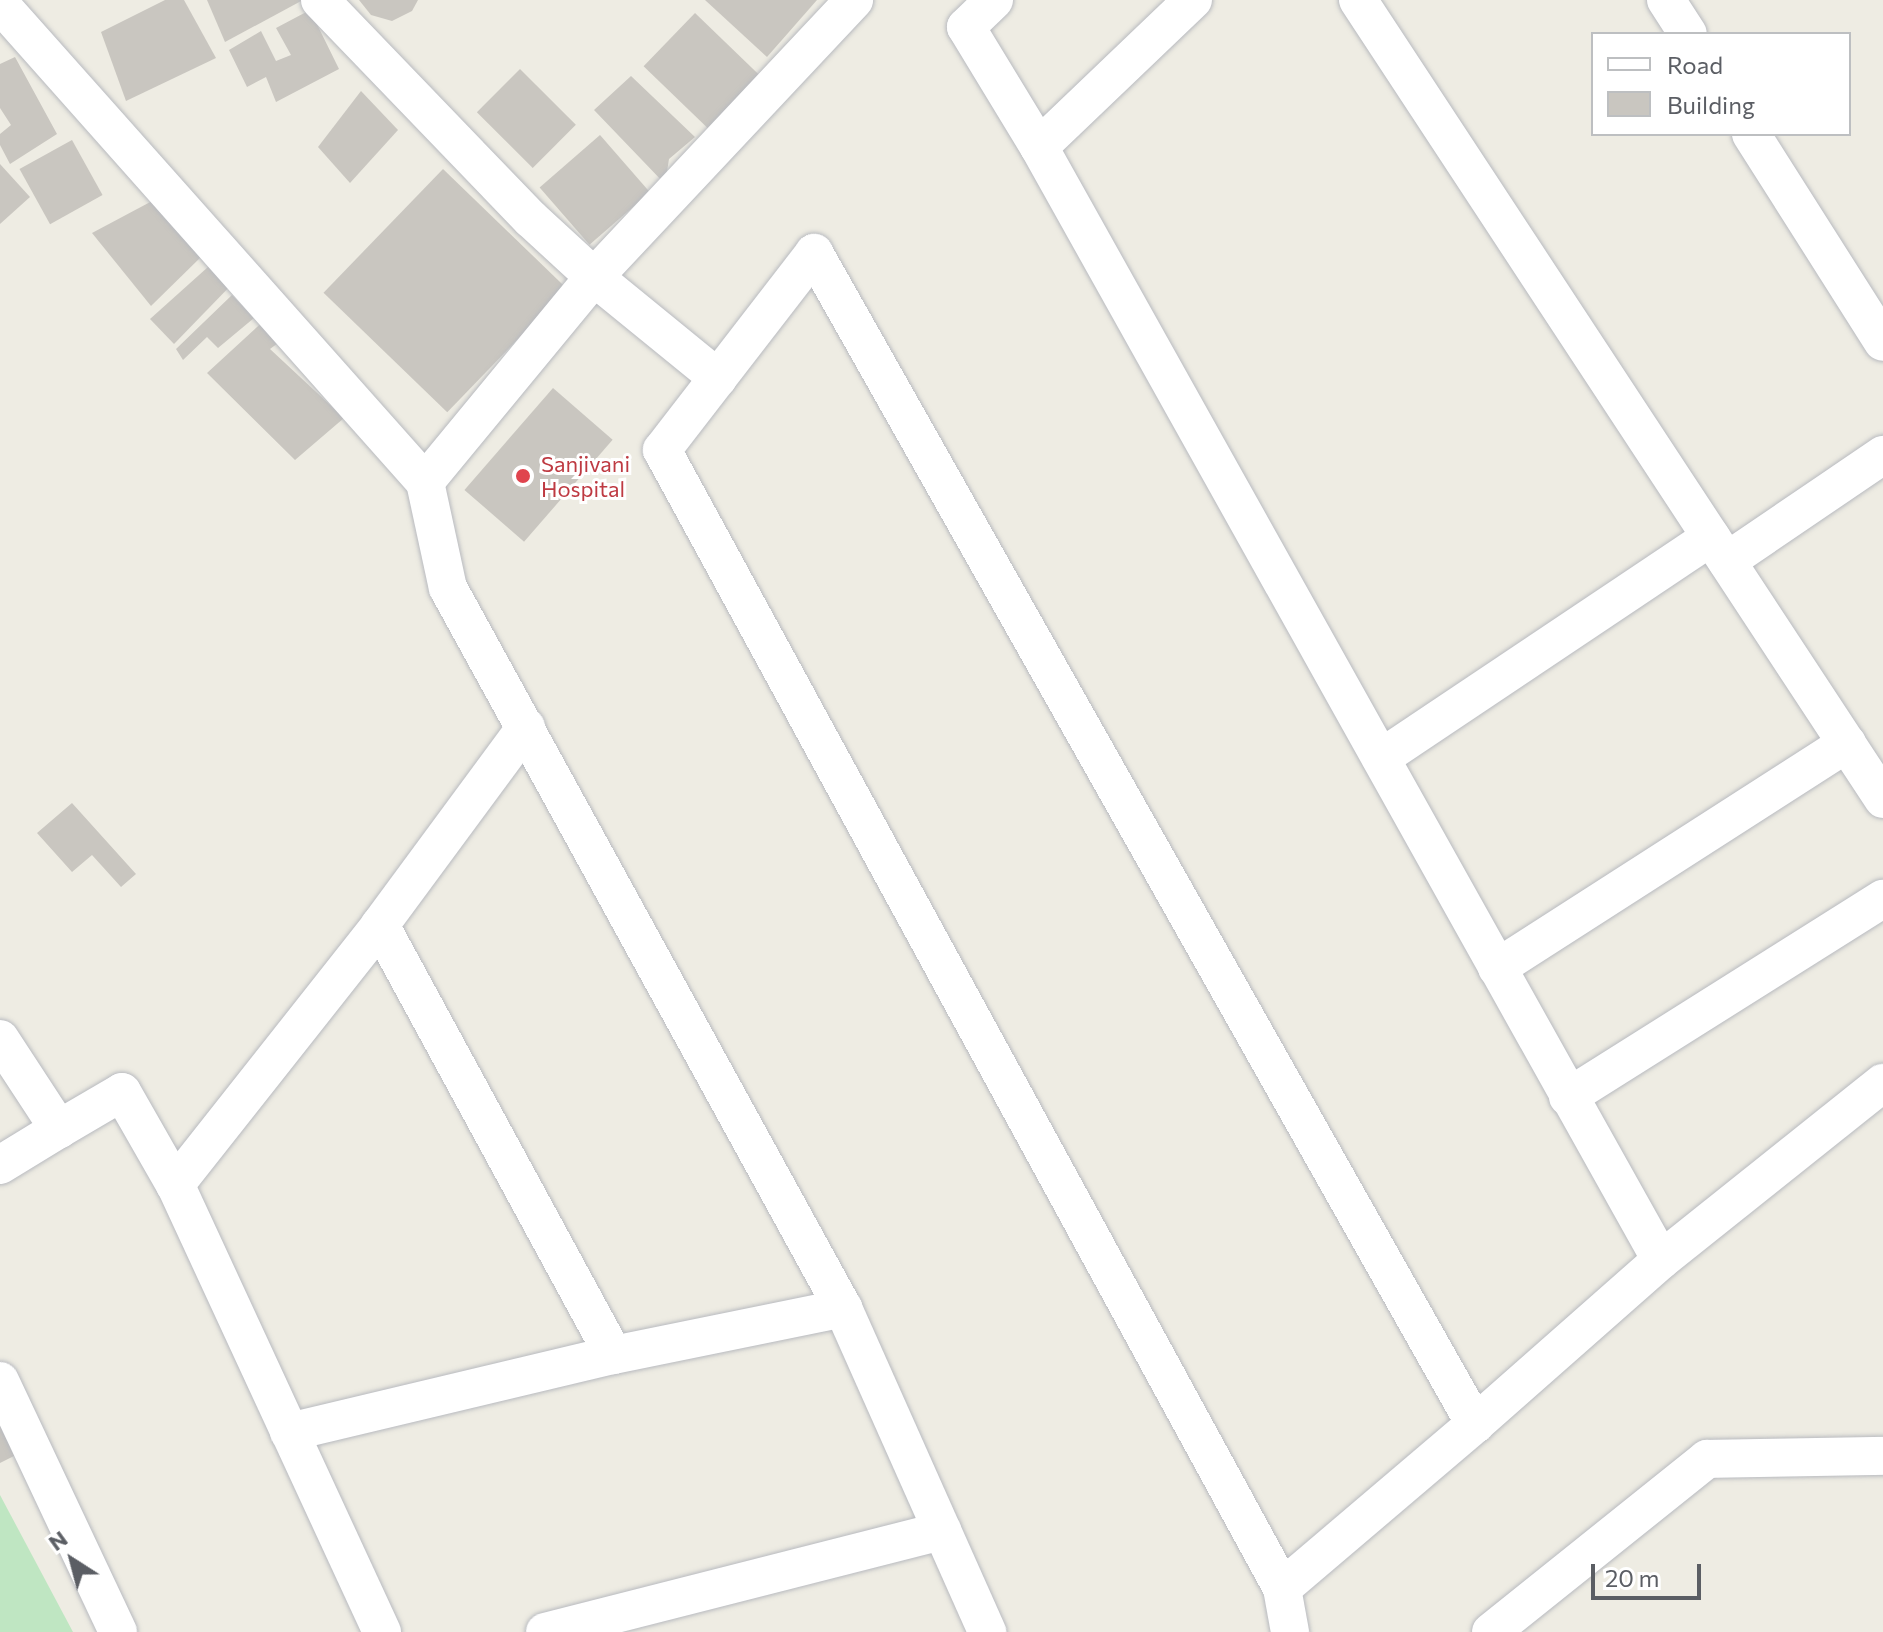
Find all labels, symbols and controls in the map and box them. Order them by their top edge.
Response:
legend [1591,32,1851,136]
text: Road [1667,50,1723,79]
text: Building [1667,90,1755,119]
place label: Sanjivani Hospital [541,450,630,502]
marker: Sanjivani Hospital [512,465,534,487]
north arrow [32,1520,112,1600]
text: N [43,1524,72,1556]
scale bar [1595,1548,1705,1598]
text: 20 m [1605,1563,1659,1592]

